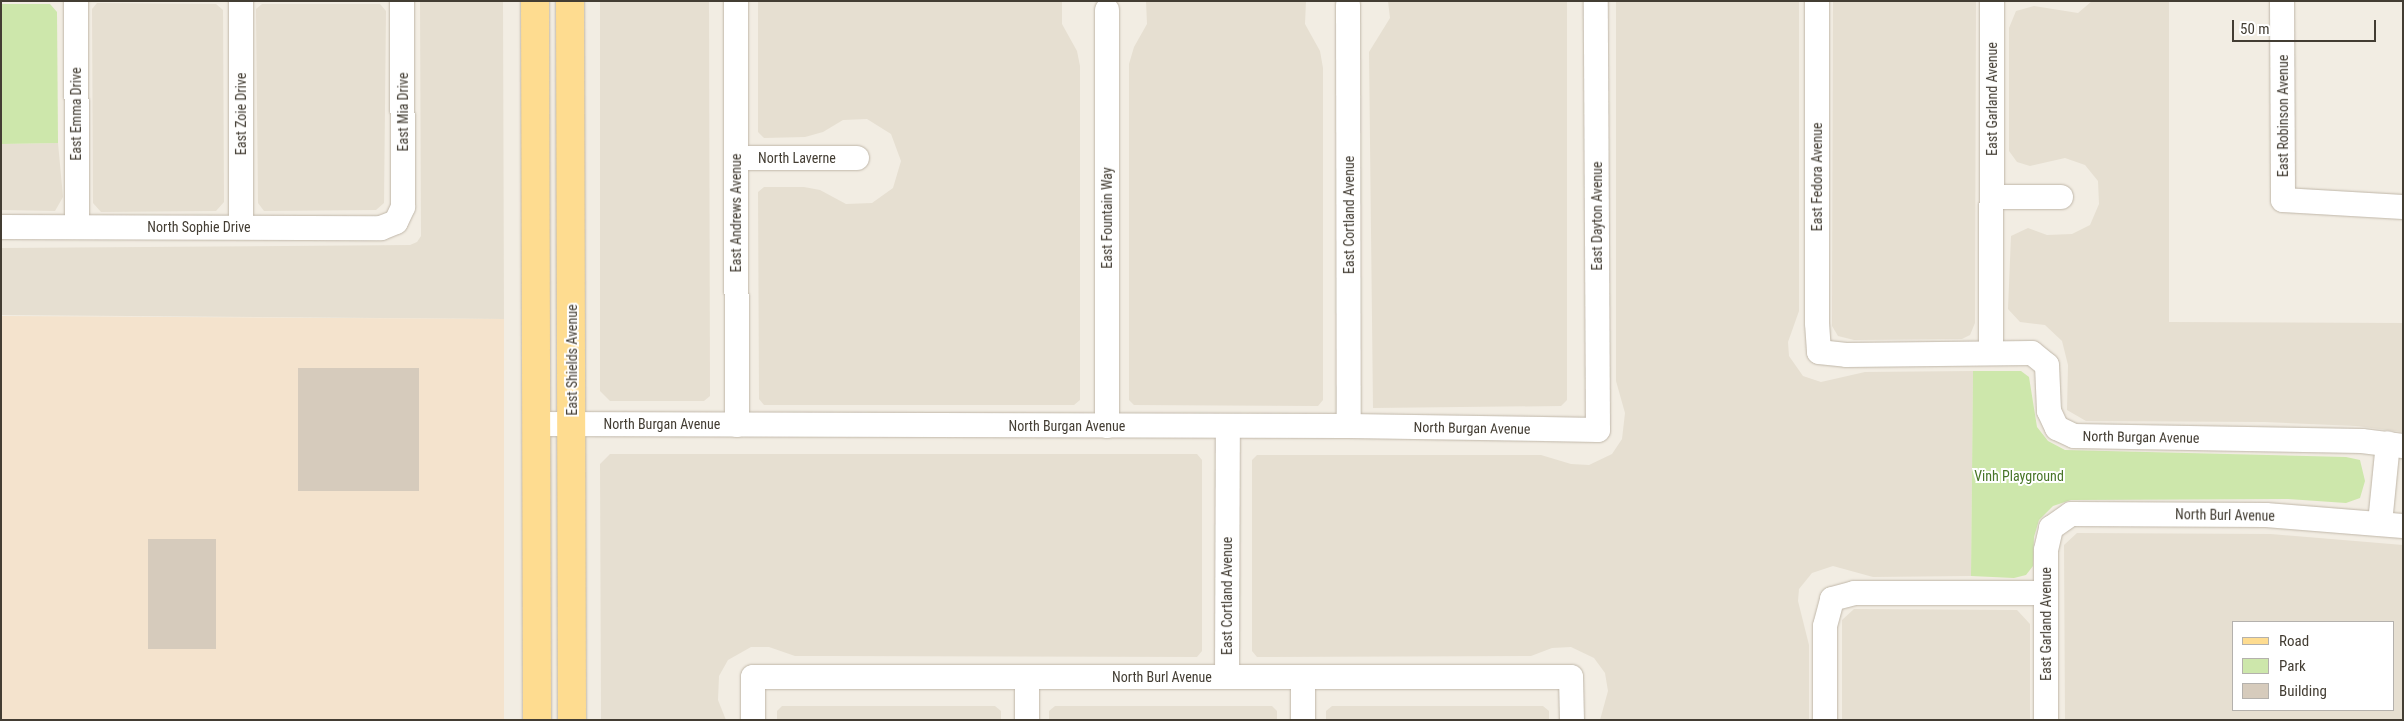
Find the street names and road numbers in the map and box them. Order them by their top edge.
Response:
street label: East Garland Avenue [1984,42,2000,156]
street label: East Robinson Avenue [2275,55,2291,177]
street label: East Emma Drive [68,67,84,161]
street label: East Mia Drive [395,72,411,152]
street label: East Zoie Drive [233,73,249,155]
street label: East Fedora Avenue [1809,123,1825,231]
street label: North Laverne [758,150,836,166]
street label: East Andrews Avenue [728,154,744,272]
street label: East Cortland Avenue [1341,156,1357,274]
street label: East Dayton Avenue [1589,161,1605,271]
street label: East Fountain Way [1099,167,1115,269]
street label: North Sophie Drive [147,219,251,235]
street label: East Shields Avenue [564,304,580,416]
street label: North Burgan Avenue [604,416,720,432]
street label: North Burgan Avenue [1009,418,1125,434]
street label: North Burgan Avenue [1413,419,1531,437]
street label: North Burgan Avenue [2082,428,2200,446]
street label: North Burl Avenue [2175,506,2275,524]
street label: East Cortland Avenue [1219,537,1235,655]
street label: East Garland Avenue [2038,567,2054,681]
street label: North Burl Avenue [1112,669,1212,685]

